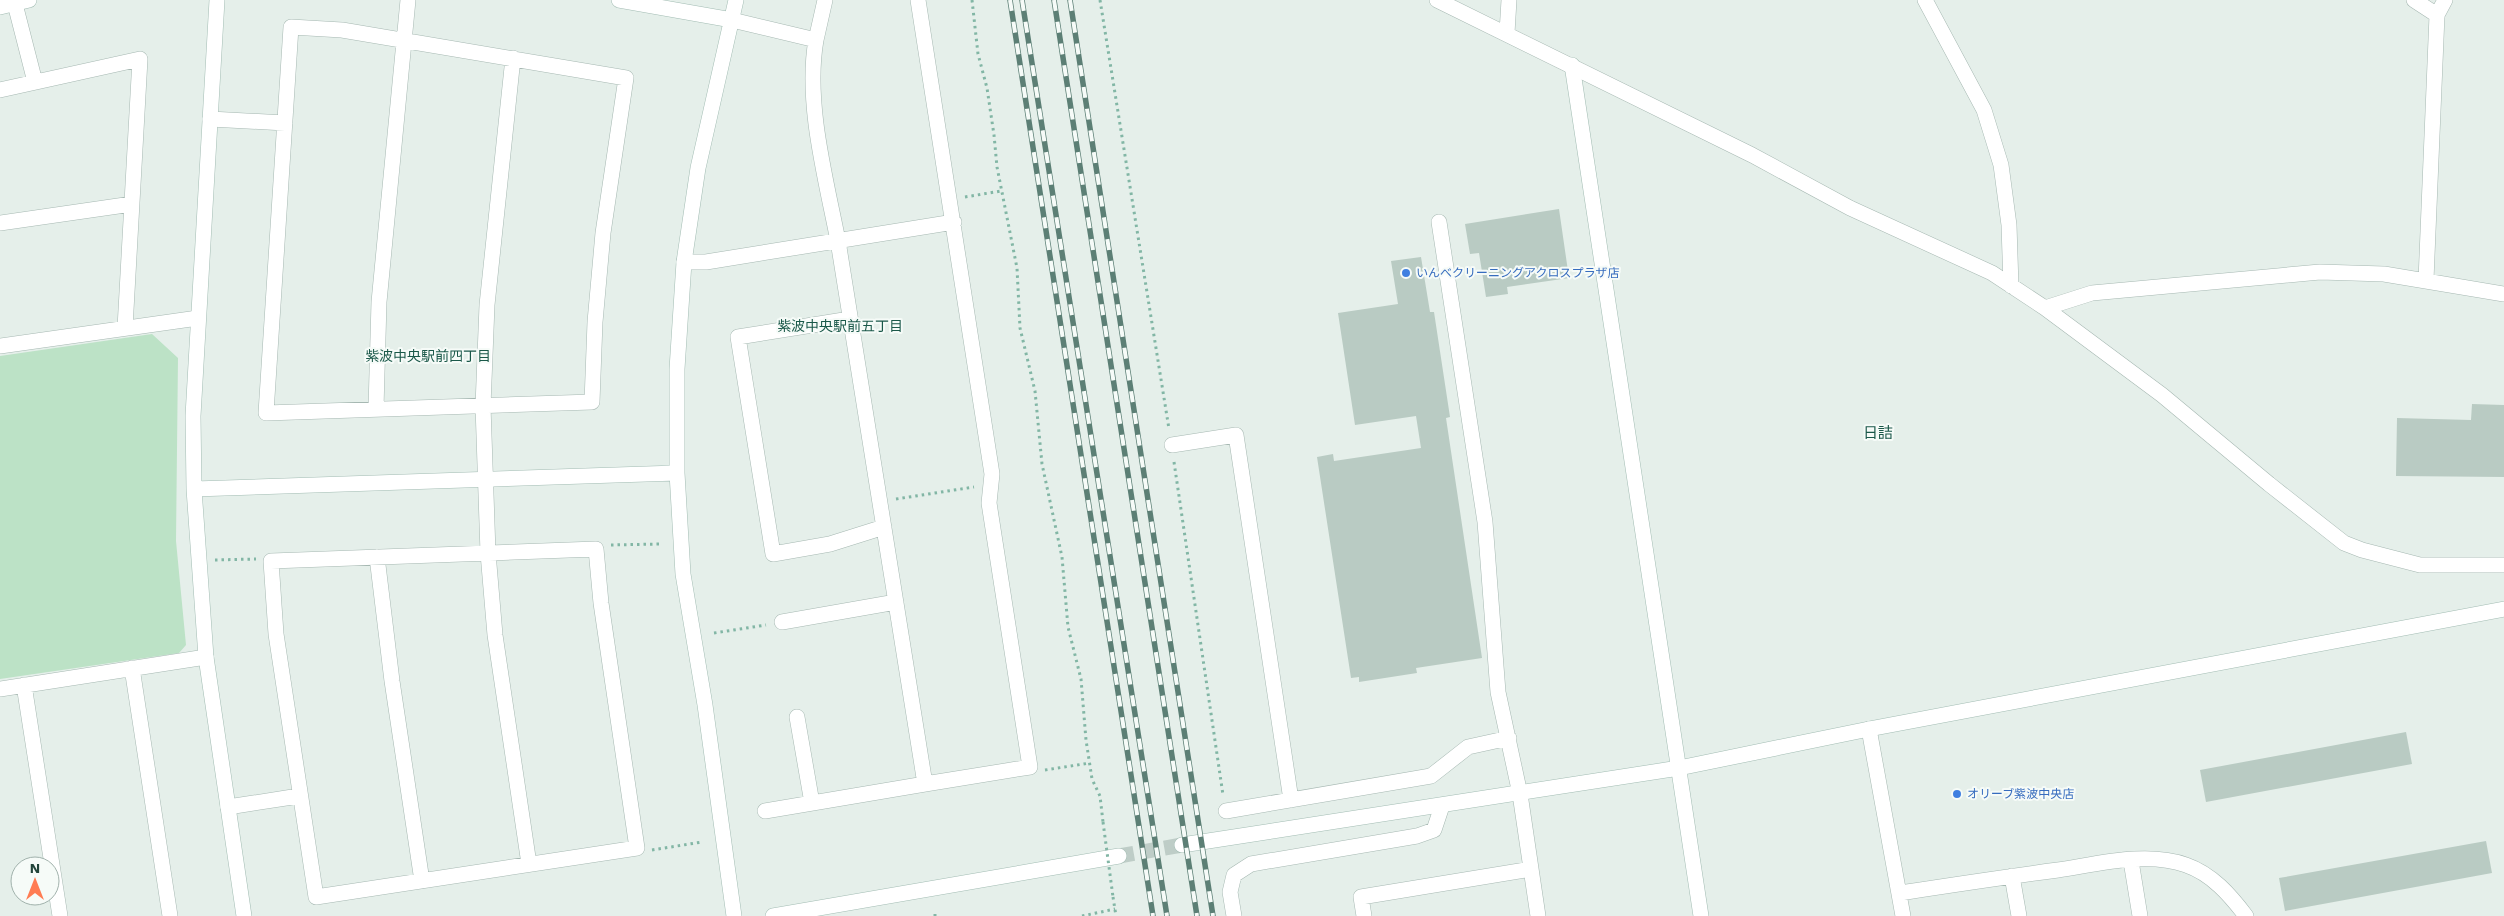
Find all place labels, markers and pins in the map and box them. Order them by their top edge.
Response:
place label: いんべクリーニングアクロスプラザ店 [1416,266,1619,280]
marker: いんべクリーニングアクロスプラザ店 [1400,267,1412,279]
place label: オリーブ紫波中央店 [1967,787,2074,801]
marker: オリーブ紫波中央店 [1951,788,1963,800]

